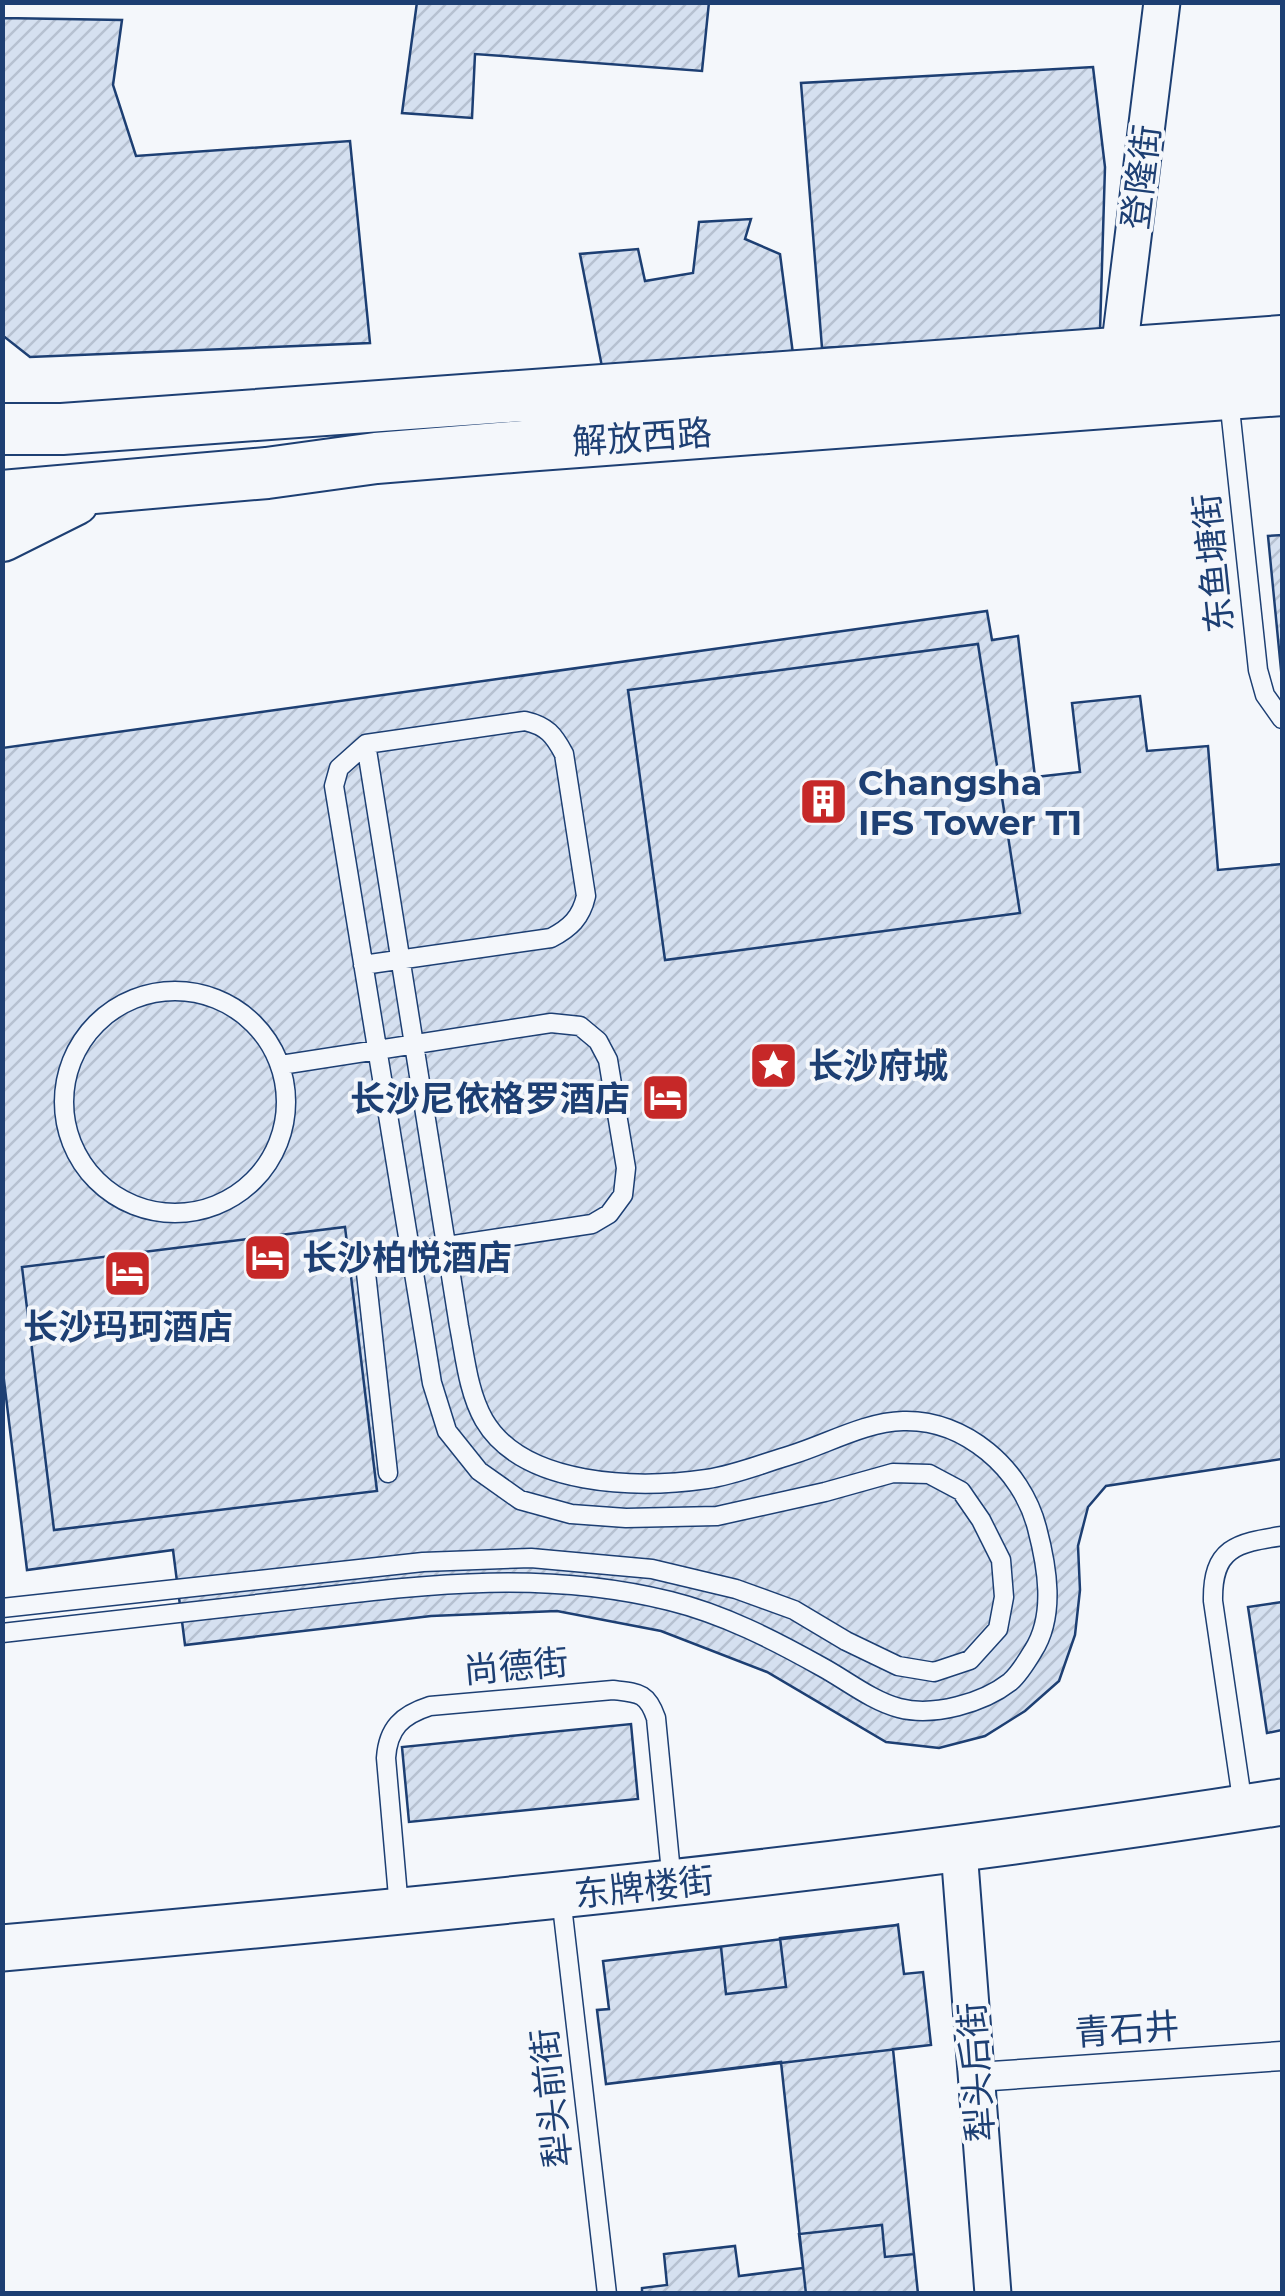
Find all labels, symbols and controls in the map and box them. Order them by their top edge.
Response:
street label: 登隆街 [1113,122,1169,232]
street label: 解放西路 [571,411,713,463]
street label: 东鱼塘街 [1184,491,1242,635]
place label: Changsha IFS Tower T1 [858,761,1082,844]
building icon: Changsha IFS Tower T1 [797,776,849,828]
place icon: 长沙府城 [747,1039,799,1091]
place label: 长沙府城 [808,1044,948,1087]
hotel icon: 长沙尼依格罗酒店 [639,1072,691,1124]
place label: 长沙尼依格罗酒店 [350,1077,630,1120]
hotel icon: 长沙柏悦酒店 [241,1231,293,1283]
place label: 长沙柏悦酒店 [302,1236,512,1279]
hotel icon: 长沙玛珂酒店 [102,1248,154,1300]
place label: 长沙玛珂酒店 [23,1305,233,1348]
street label: 尚德街 [462,1640,570,1692]
street label: 东牌楼街 [572,1858,716,1916]
street label: 犁头后街 [950,2001,1002,2143]
street label: 青石井 [1073,2004,1181,2054]
street label: 犁头前街 [522,2026,580,2170]

